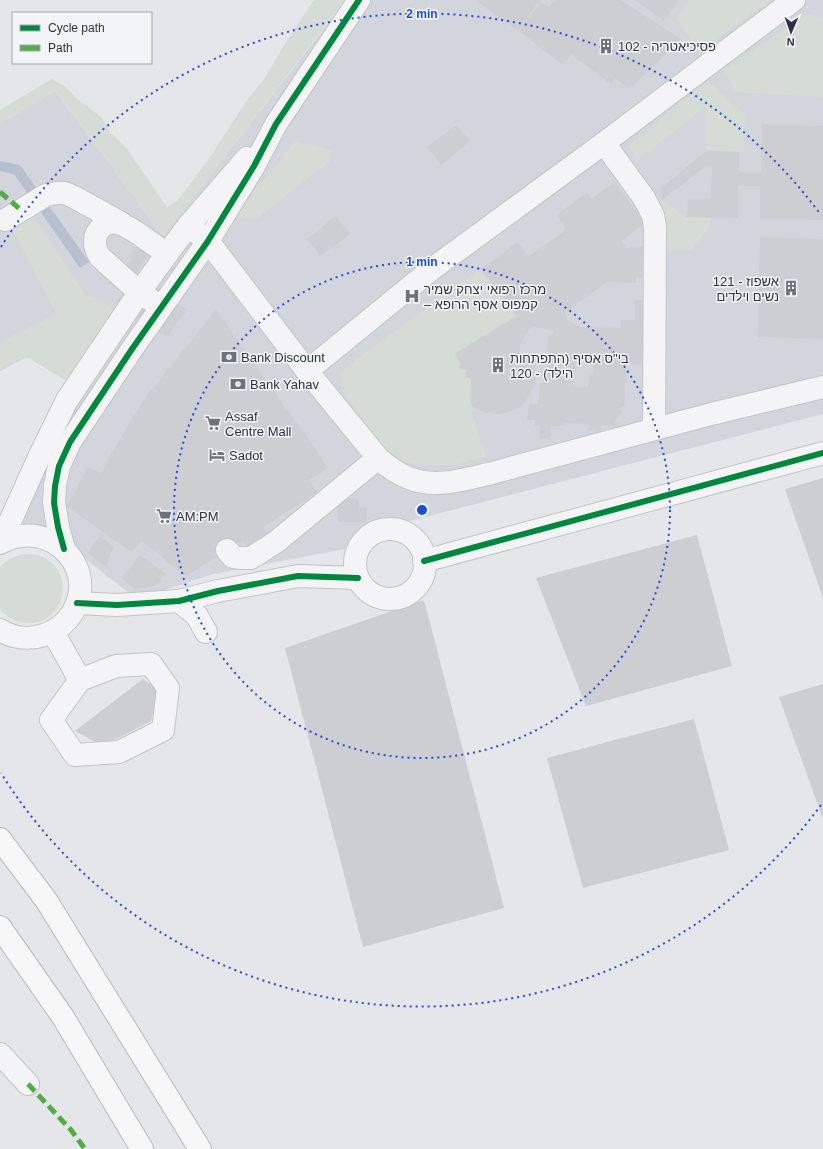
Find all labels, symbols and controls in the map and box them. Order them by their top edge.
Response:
text: 2 min [406,7,438,21]
legend [12,12,152,64]
north arrow [771,12,811,52]
text: Cycle path [48,21,105,35]
text: N [786,36,795,48]
building icon: 102 - פסיכיאטריה [597,37,615,55]
place label: 102 - פסיכיאטריה [618,39,716,54]
text: Path [48,41,73,55]
text: 1 min [406,255,438,269]
place label: 121 - אשפוז נשים וילדים [713,274,779,304]
building icon: 121 - אשפוז נשים וילדים [782,279,800,297]
place label: מרכז רפואי יצחק שמיר – קמפוס אסף הרופא [424,282,546,312]
hospital icon: מרכז רפואי יצחק שמיר – קמפוס אסף הרופא [403,287,421,305]
bank icon: Bank Discount [220,348,238,366]
place label: Bank Discount [241,350,325,365]
place label: בי"ס אסיף (התפתחות הילד) - 120 [510,351,629,381]
building icon: בי"ס אסיף (התפתחות הילד) - 120 [489,356,507,374]
bank icon: Bank Yahav [229,375,247,393]
place label: Bank Yahav [250,377,319,392]
place label: Assaf Centre Mall [225,409,292,439]
supermarket icon: Assaf Centre Mall [204,414,222,432]
hotel icon: Sadot [208,446,226,464]
place label: Sadot [229,448,263,463]
centre of rings [415,503,429,517]
supermarket icon: AM:PM [155,507,173,525]
place label: AM:PM [176,509,219,524]

